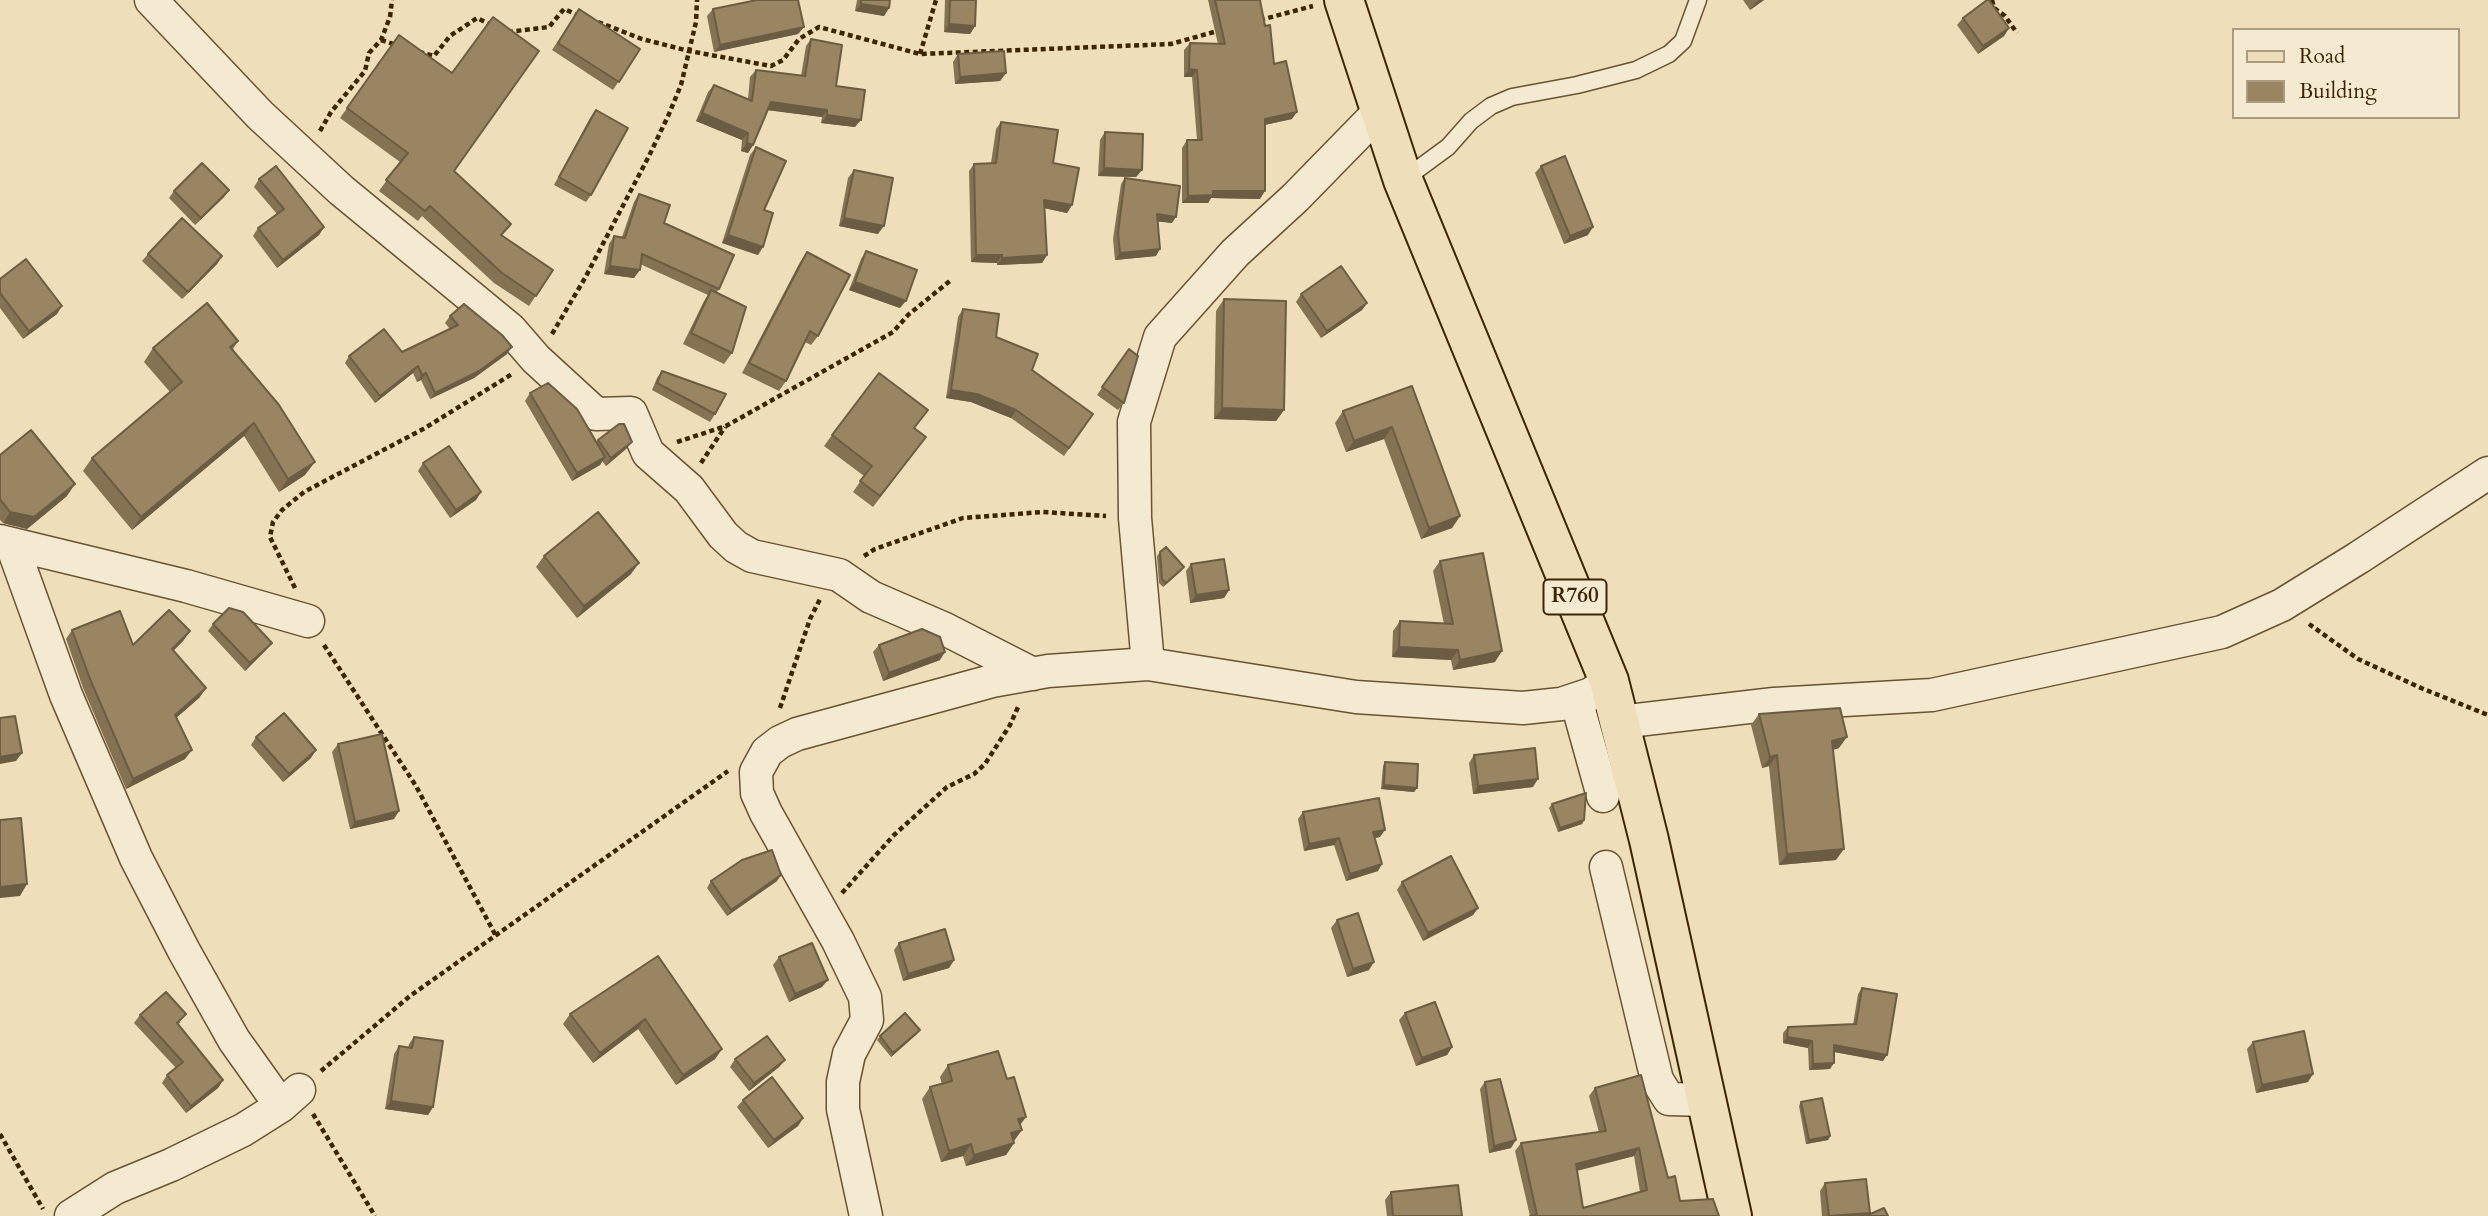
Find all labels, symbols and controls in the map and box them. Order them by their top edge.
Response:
legend [2232,28,2460,119]
text: Road [2299,42,2345,71]
text: Building [2299,77,2377,106]
road number: R760 [1544,580,1606,614]

